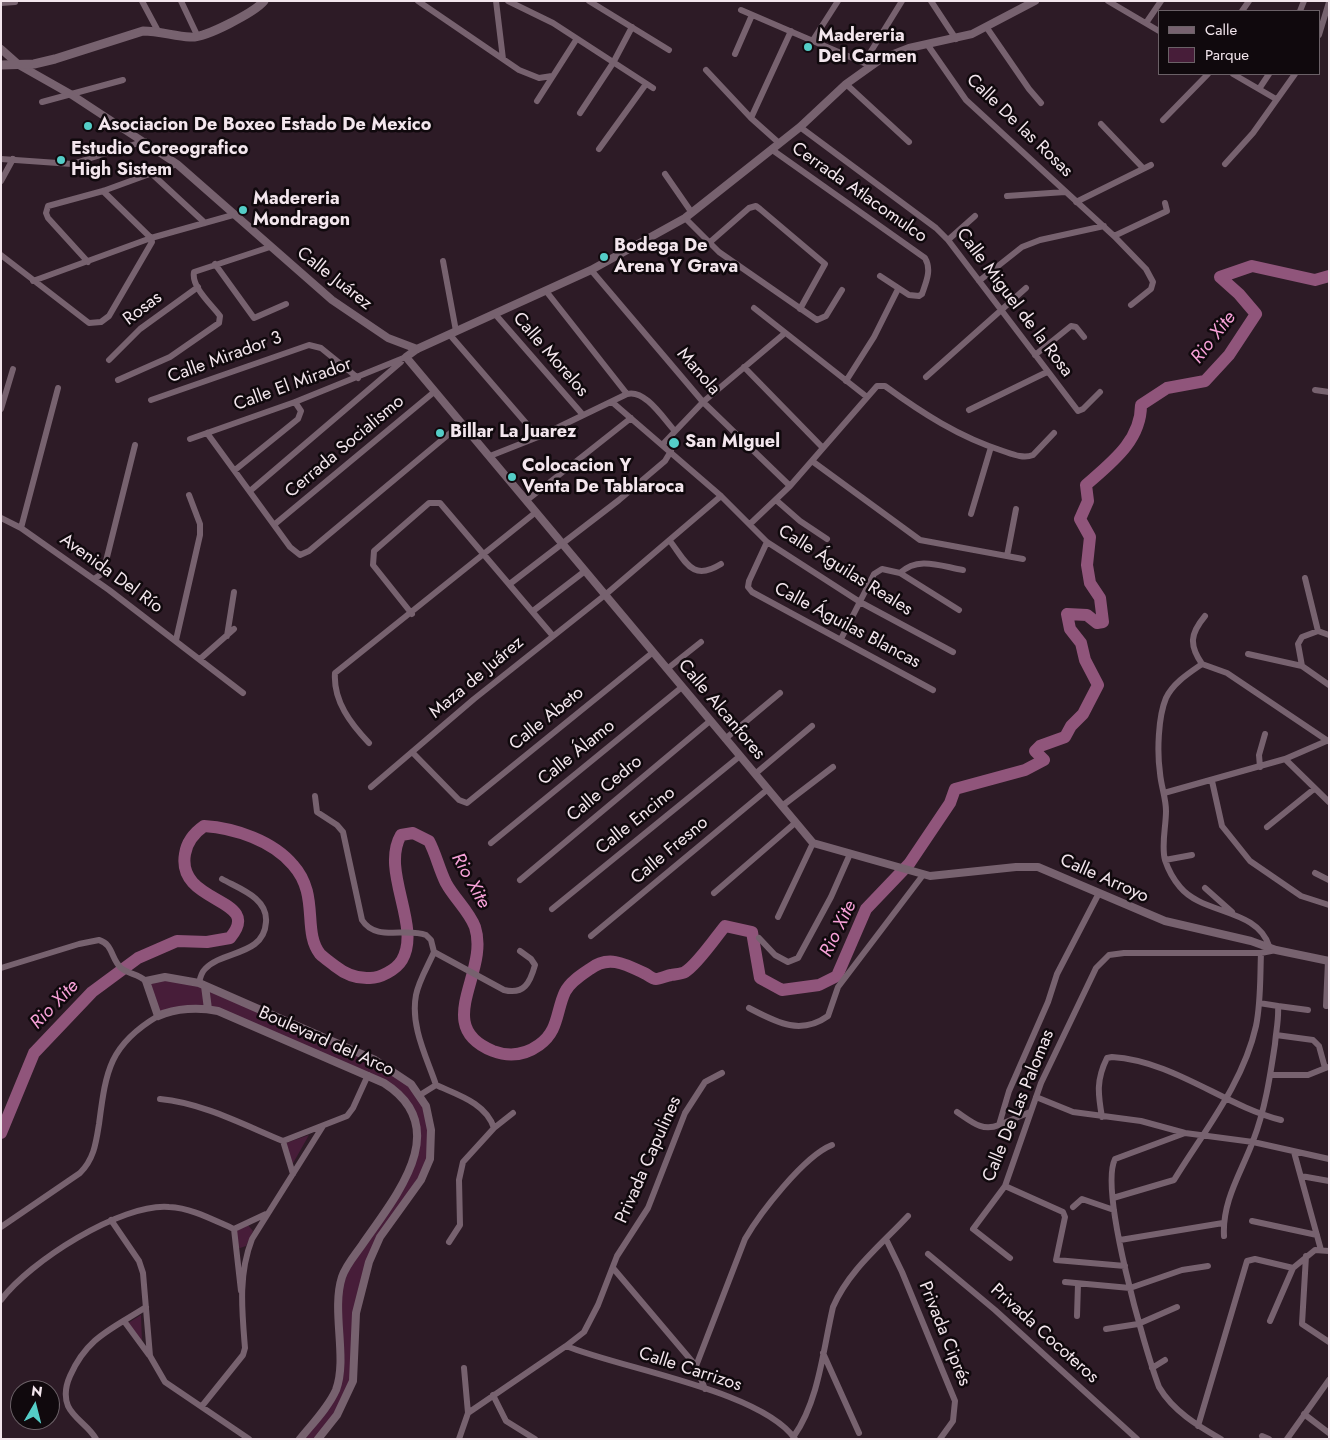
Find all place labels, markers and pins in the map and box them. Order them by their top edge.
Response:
place label: Madereria Del Carmen [818,26,917,68]
marker: Madereria Del Carmen [802,41,814,53]
place label: Asociacion De Boxeo Estado De Mexico [98,115,431,137]
marker: Asociacion De Boxeo Estado De Mexico [82,120,94,132]
place label: Estudio Coreografico High Sistem [71,139,248,182]
marker: Estudio Coreografico High Sistem [55,154,67,166]
place label: Madereria Mondragon [253,189,350,232]
marker: Madereria Mondragon [237,204,249,216]
place label: Bodega De Arena Y Grava [614,236,738,278]
marker: Bodega De Arena Y Grava [598,251,610,263]
place label: Billar La Juarez [450,422,576,444]
marker: Billar La Juarez [434,427,446,439]
place label: San MIguel [685,432,780,454]
marker: San MIguel [667,436,681,450]
place label: Colocacion Y Venta De Tablaroca [522,456,684,498]
marker: Colocacion Y Venta De Tablaroca [506,471,518,483]

